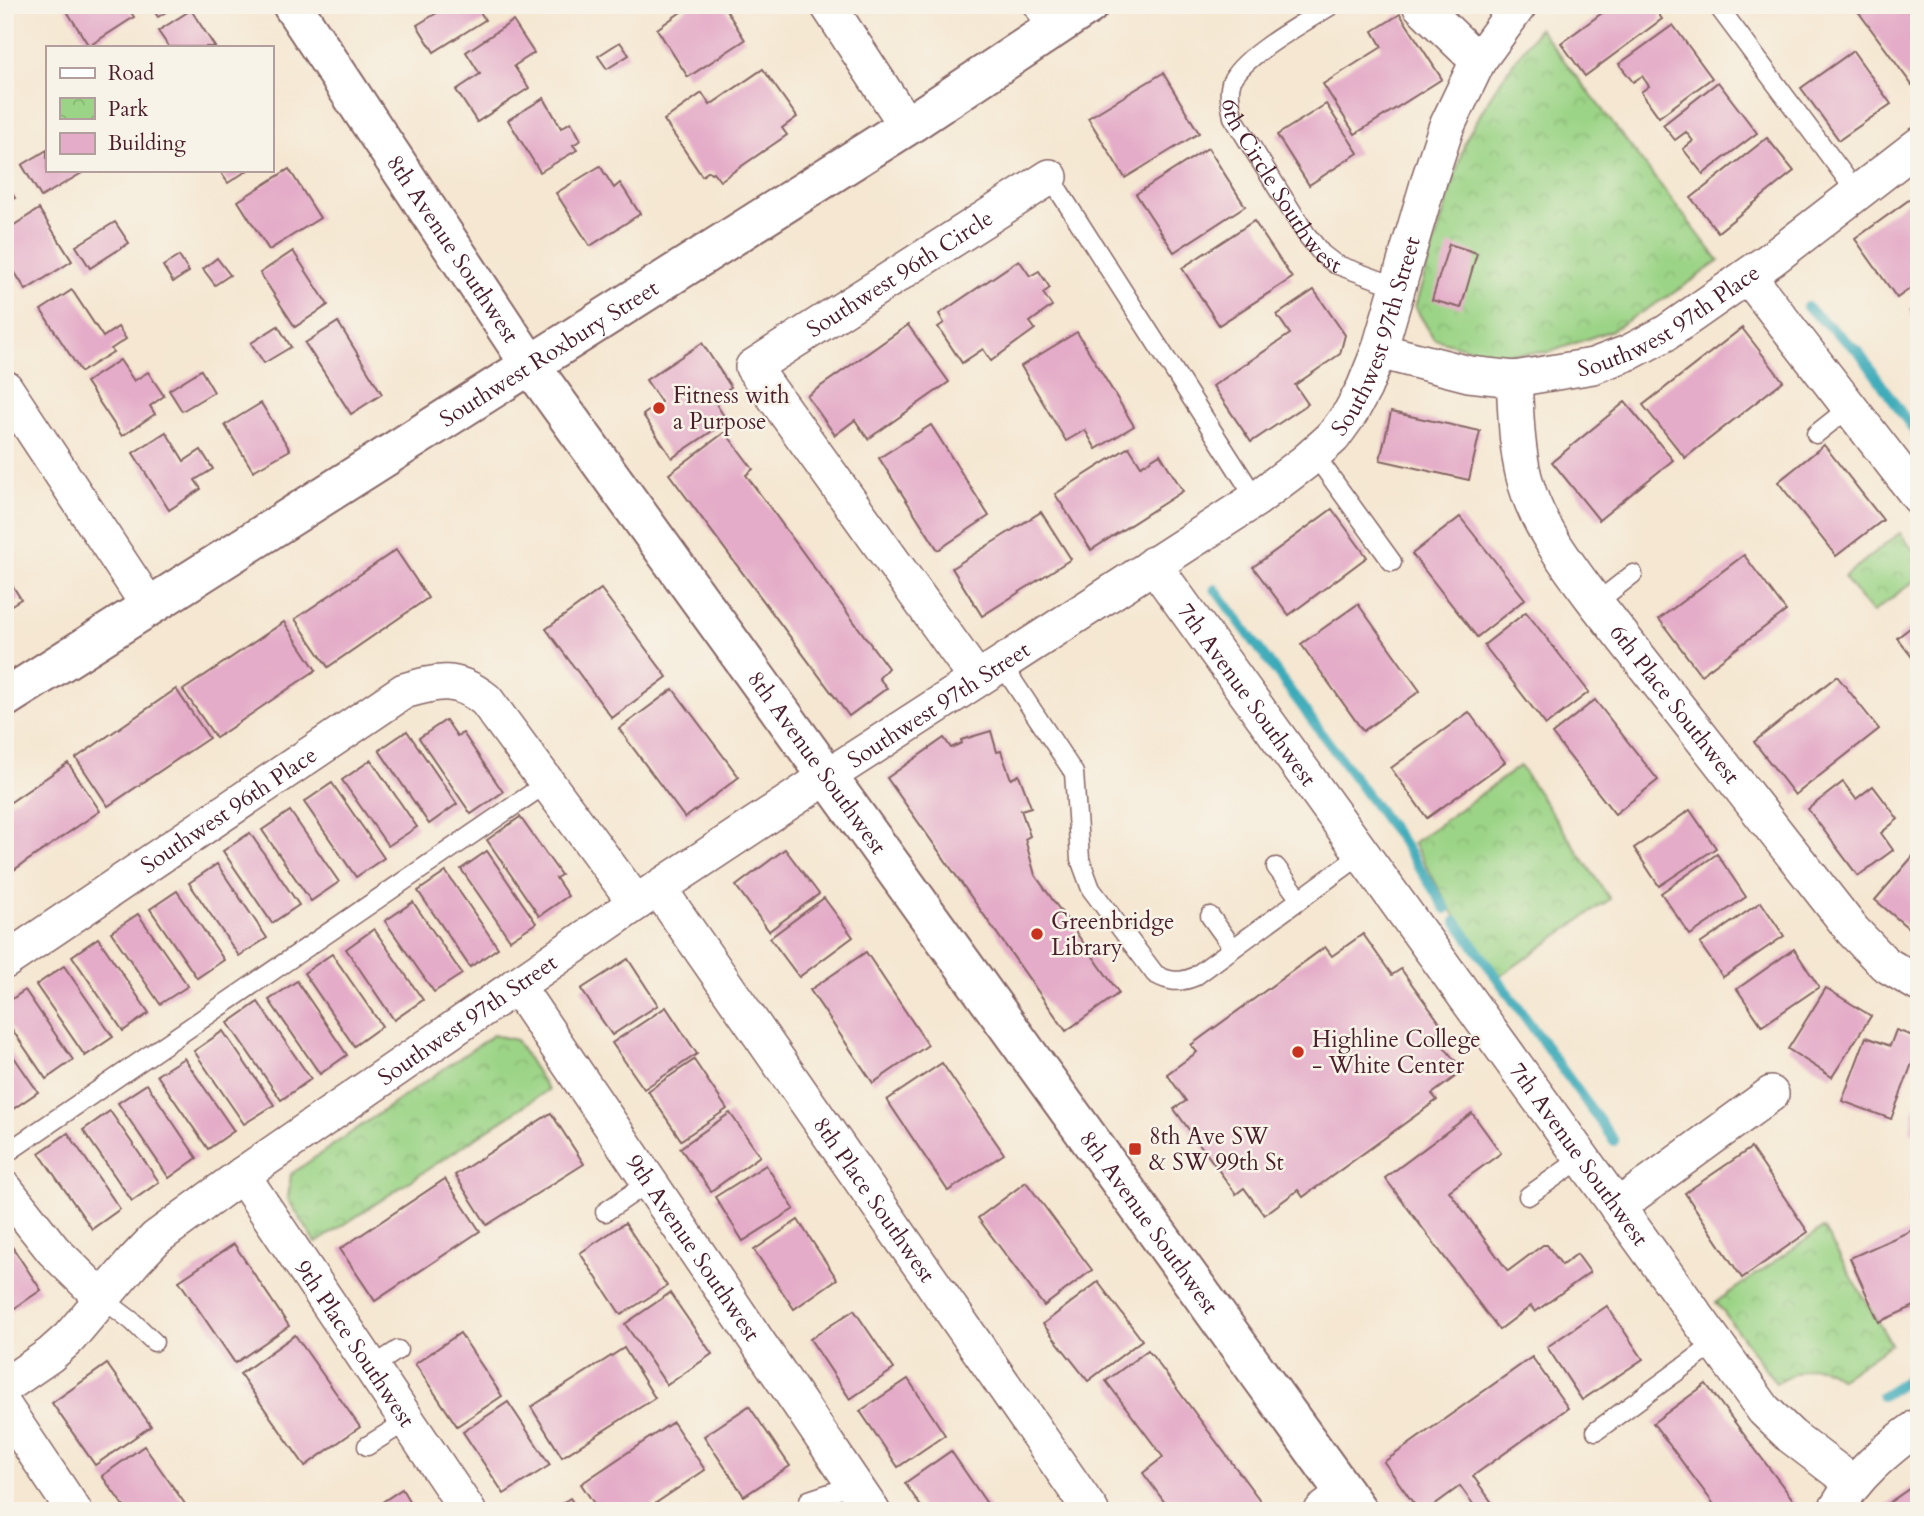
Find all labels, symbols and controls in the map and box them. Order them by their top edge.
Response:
legend [46,46,273,172]
text: Road [108,59,154,88]
text: Park [108,95,149,124]
street label: 6th Circle Southwest [1214,97,1345,281]
text: Building [108,129,186,158]
street label: 8th Avenue Southwest [379,149,526,349]
street label: Southwest 96th Circle [801,203,999,345]
street label: Southwest 97th Street [1324,233,1428,442]
street label: Southwest 97th Place [1575,257,1766,384]
street label: Southwest Roxbury Street [434,273,664,434]
place label: Fitness with a Purpose [673,380,790,437]
marker: Fitness with a Purpose [651,400,667,416]
street label: 7th Avenue Southwest [1170,597,1324,793]
street label: 6th Place Southwest [1602,618,1747,790]
street label: Southwest 97th Street [842,634,1036,775]
street label: 8th Avenue Southwest [740,665,894,861]
street label: Southwest 96th Place [135,739,323,881]
place label: Greenbridge Library [1051,906,1174,963]
marker: Greenbridge Library [1029,926,1045,942]
street label: Southwest 97th Street [372,947,563,1093]
place label: Highline College - White Center [1312,1024,1481,1081]
marker: Highline College - White Center [1290,1044,1306,1060]
street label: 7th Avenue Southwest [1502,1057,1656,1252]
street label: 8th Place Southwest [806,1111,943,1289]
place label: 8th Ave SW & SW 99th St [1149,1121,1284,1178]
street label: 8th Avenue Southwest [1072,1125,1226,1320]
marker: 8th Ave SW & SW 99th St [1127,1141,1143,1157]
street label: 9th Avenue Southwest [619,1148,767,1347]
street label: 9th Place Southwest [288,1254,422,1433]

